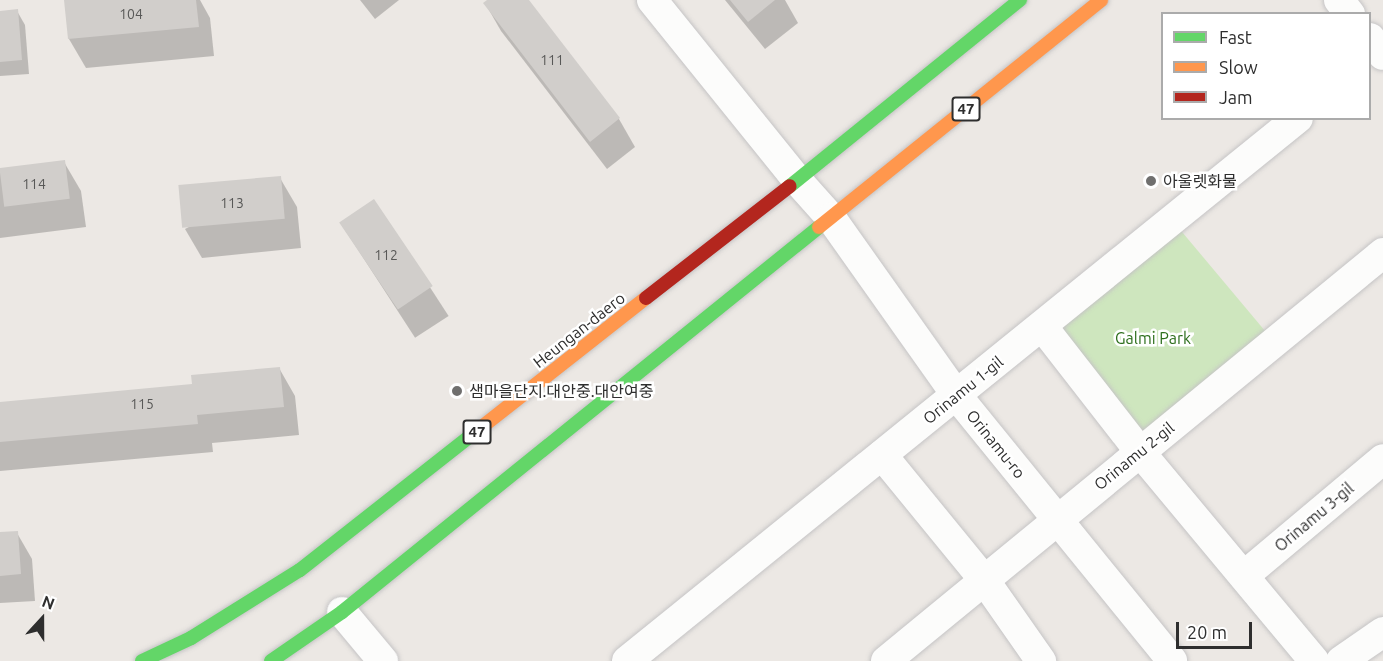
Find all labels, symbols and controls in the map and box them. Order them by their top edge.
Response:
house number: 104 [119,6,143,22]
legend [1161,12,1371,120]
text: Fast [1219,27,1252,47]
house number: 111 [540,52,564,68]
text: Slow [1219,57,1258,77]
text: Jam [1219,87,1253,107]
road number: 47 [951,97,981,121]
place label: 아울렛화물 [1163,171,1237,191]
marker: 아울렛화물 [1144,174,1158,188]
house number: 114 [22,176,46,192]
house number: 113 [220,195,244,211]
house number: 112 [374,247,398,263]
street label: Heungan-daero [529,288,629,372]
park label: Galmi Park [1115,328,1191,348]
street label: Orinamu 1-gil [919,352,1007,428]
place label: 샘마을단지.대안중.대안여중 [469,381,654,401]
marker: 샘마을단지.대안중.대안여중 [450,384,464,398]
house number: 115 [130,396,154,412]
street label: Orinamu-ro [963,406,1029,482]
street label: Orinamu 2-gil [1090,418,1178,494]
road number: 47 [462,420,492,444]
street label: Orinamu 3-gil [1271,478,1357,556]
north arrow [12,589,72,649]
text: N [40,592,57,613]
scale bar [1179,610,1256,648]
text: 20 m [1187,622,1227,642]

